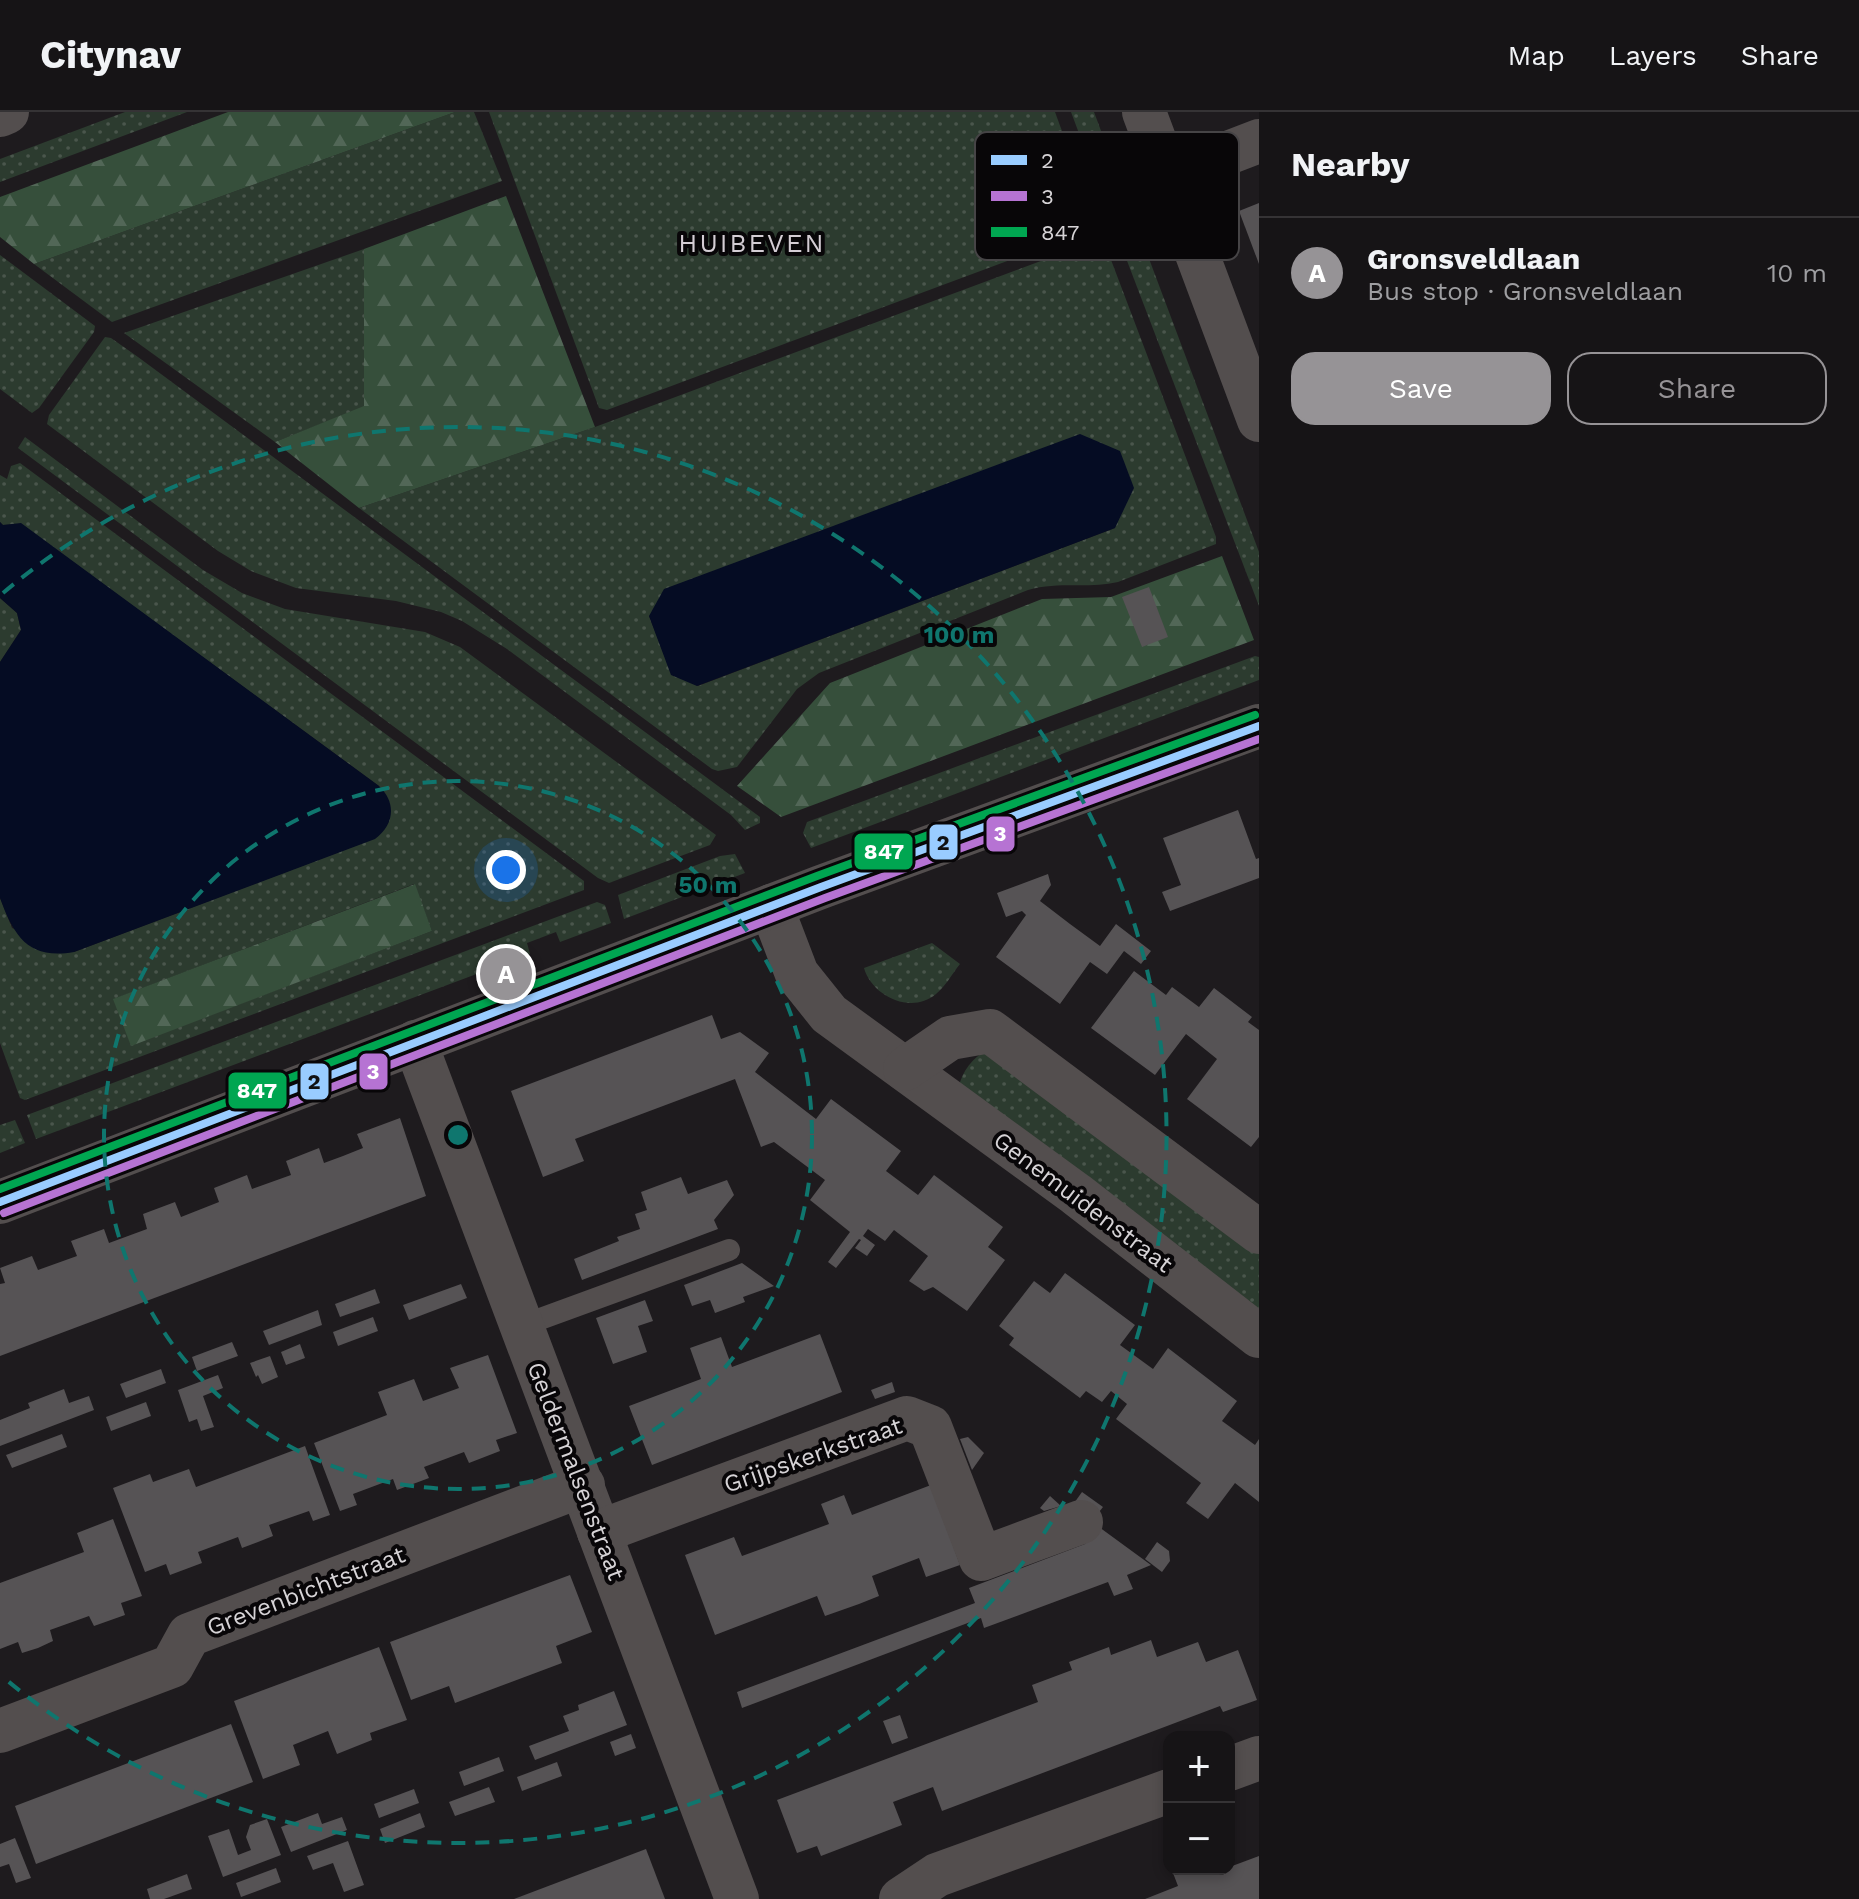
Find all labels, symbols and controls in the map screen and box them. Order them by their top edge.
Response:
text: Citynav [40,33,181,77]
text: Map [1508,39,1565,72]
text: Layers [1609,39,1697,72]
text: Share [1741,39,1819,72]
legend [975,132,1239,260]
text: Nearby [1291,144,1410,184]
text: 2 [1041,148,1054,173]
text: 3 [1041,184,1054,209]
text: 847 [1041,220,1079,245]
district label: HUIBEVEN [678,228,826,258]
text: Gronsveldlaan [1367,241,1580,276]
text: A [1308,258,1326,288]
text: 10 m [1767,258,1827,288]
text: Bus stop · Gronsveldlaan [1367,276,1683,306]
button: Save [1291,352,1551,425]
button: Share [1567,352,1827,425]
text: 100 m [924,621,994,649]
line badge: 3 [985,815,1016,853]
text: 3 [993,821,1007,846]
line badge: 2 [928,823,959,861]
text: 2 [936,830,950,855]
line badge: 847 [853,832,914,871]
text: 847 [864,839,904,864]
your location [486,850,526,890]
text: 50 m [679,871,737,899]
pin: A [480,944,532,1004]
line badge: 3 [358,1052,389,1091]
text: 3 [366,1059,380,1084]
line badge: 2 [299,1062,330,1101]
text: 2 [307,1069,321,1094]
line badge: 847 [227,1071,288,1110]
text: 847 [237,1078,277,1103]
centre of rings [444,1121,472,1149]
street label: Genemuidenstraat [988,1126,1178,1278]
street label: Geldermalsenstraat [521,1358,631,1584]
street label: Grijpskerkstraat [720,1411,906,1499]
street label: Grevenbichtstraat [203,1540,409,1642]
map controls [1163,1731,1235,1875]
button: + [1163,1731,1235,1803]
button: − [1163,1803,1235,1875]

